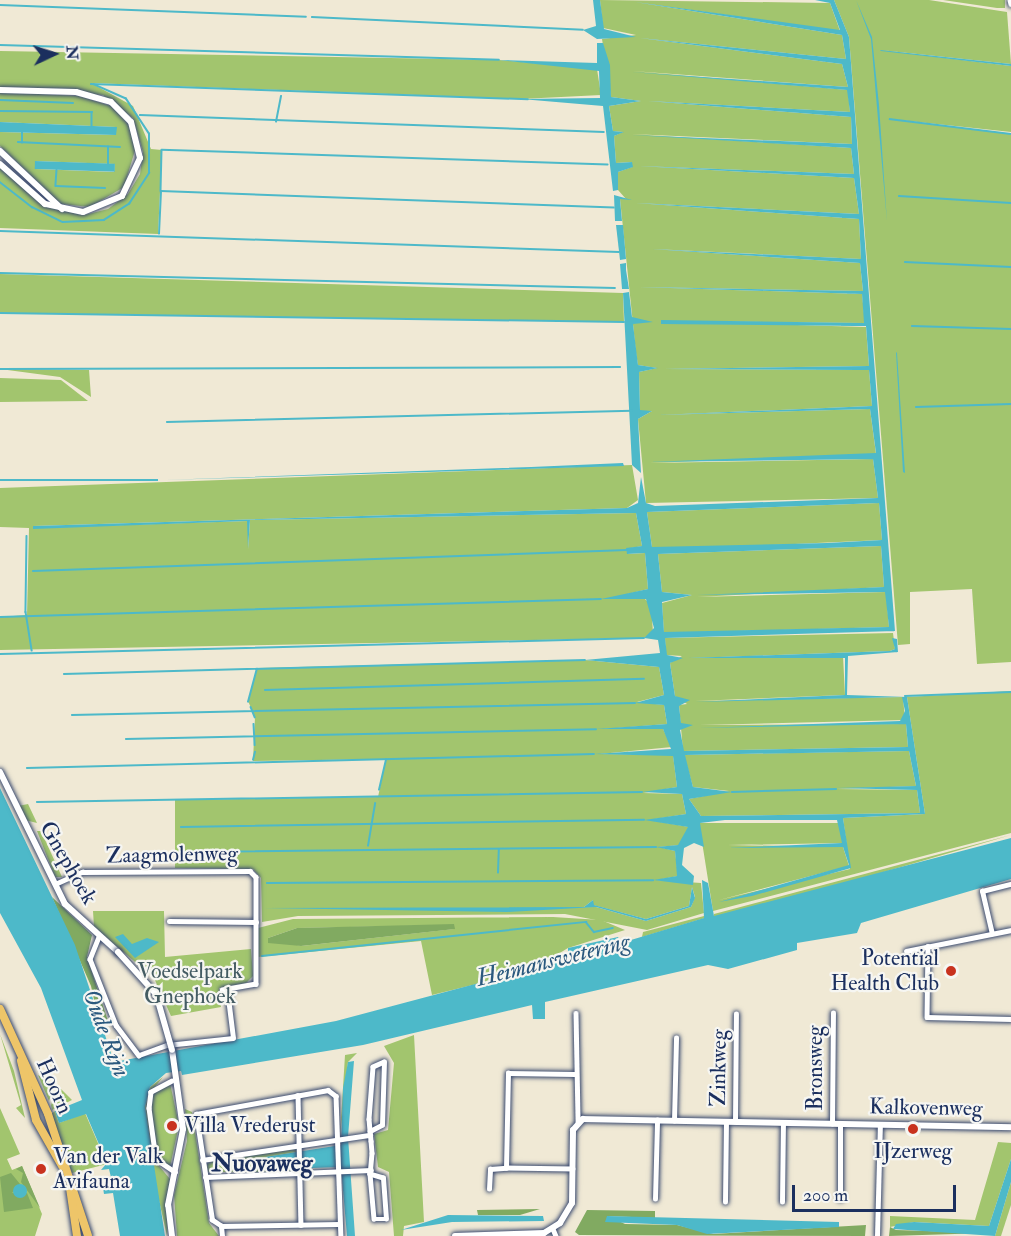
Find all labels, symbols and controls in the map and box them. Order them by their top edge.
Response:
north arrow [24,24,84,84]
text: N [61,45,82,61]
street label: Gnephoek [34,817,102,909]
street label: Zaagmolenweg [106,841,238,869]
water label: Heimanswetering [473,927,633,993]
place label: Potential Health Club [830,945,939,996]
park label: Voedselpark Gnephoek [137,958,243,1010]
marker: Potential Health Club [944,964,958,978]
water label: Oude Rijn [76,985,136,1081]
street label: Bronsweg [803,1025,829,1111]
street label: Zinkweg [705,1029,733,1107]
street label: Hoorn [30,1054,78,1118]
street label: Kalkovenweg [869,1094,983,1122]
place label: Villa Vrederust [184,1113,316,1139]
marker: Villa Vrederust [165,1119,179,1133]
marker: IJzerweg [906,1122,920,1136]
place label: IJzerweg [874,1139,952,1165]
place label: Van der Valk Avifauna [53,1143,164,1194]
district label: Nuovaweg [212,1150,312,1178]
marker: Van der Valk Avifauna [34,1162,48,1176]
scale bar [795,1173,958,1211]
text: 200 m [803,1184,848,1207]

